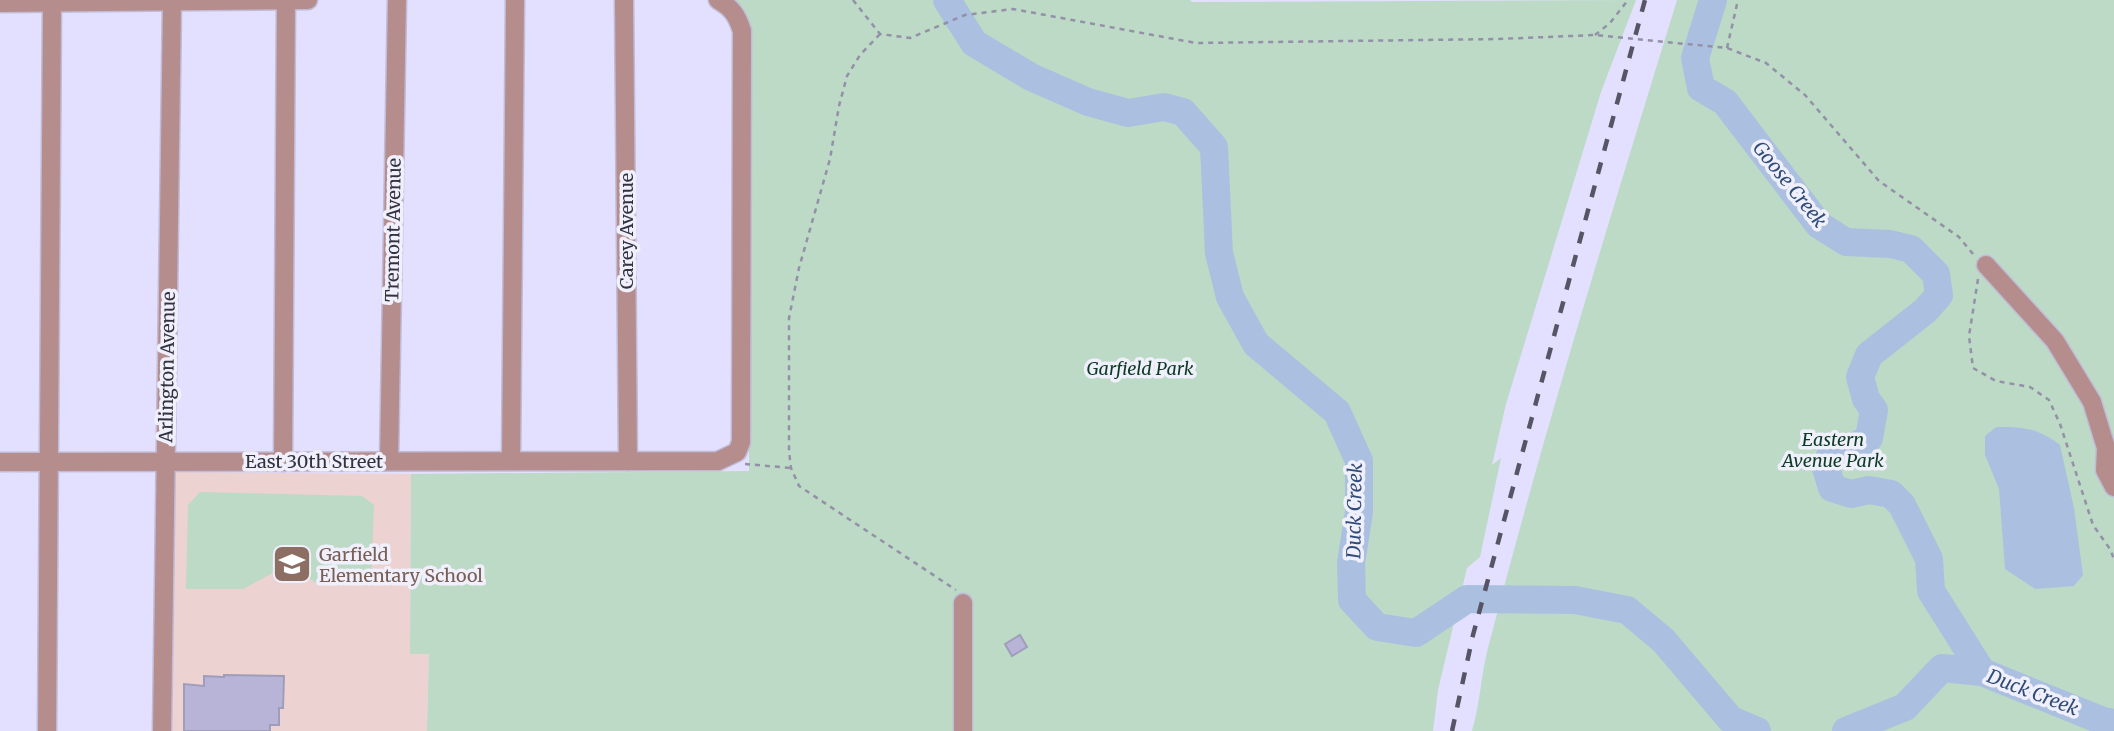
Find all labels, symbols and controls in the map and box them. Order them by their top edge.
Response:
water label: Goose Creek [1748,136,1832,232]
street label: Tremont Avenue [380,158,406,302]
street label: Carey Avenue [615,173,638,289]
street label: Arlington Avenue [154,291,180,444]
park label: Garfield Park [1086,357,1194,380]
park label: Eastern Avenue Park [1780,428,1884,472]
street label: East 30th Street [245,450,383,473]
water label: Duck Creek [1341,462,1367,560]
school or university icon: Garfield Elementary School [271,543,313,585]
place label: Garfield Elementary School [319,543,483,587]
water label: Duck Creek [1983,663,2083,721]

